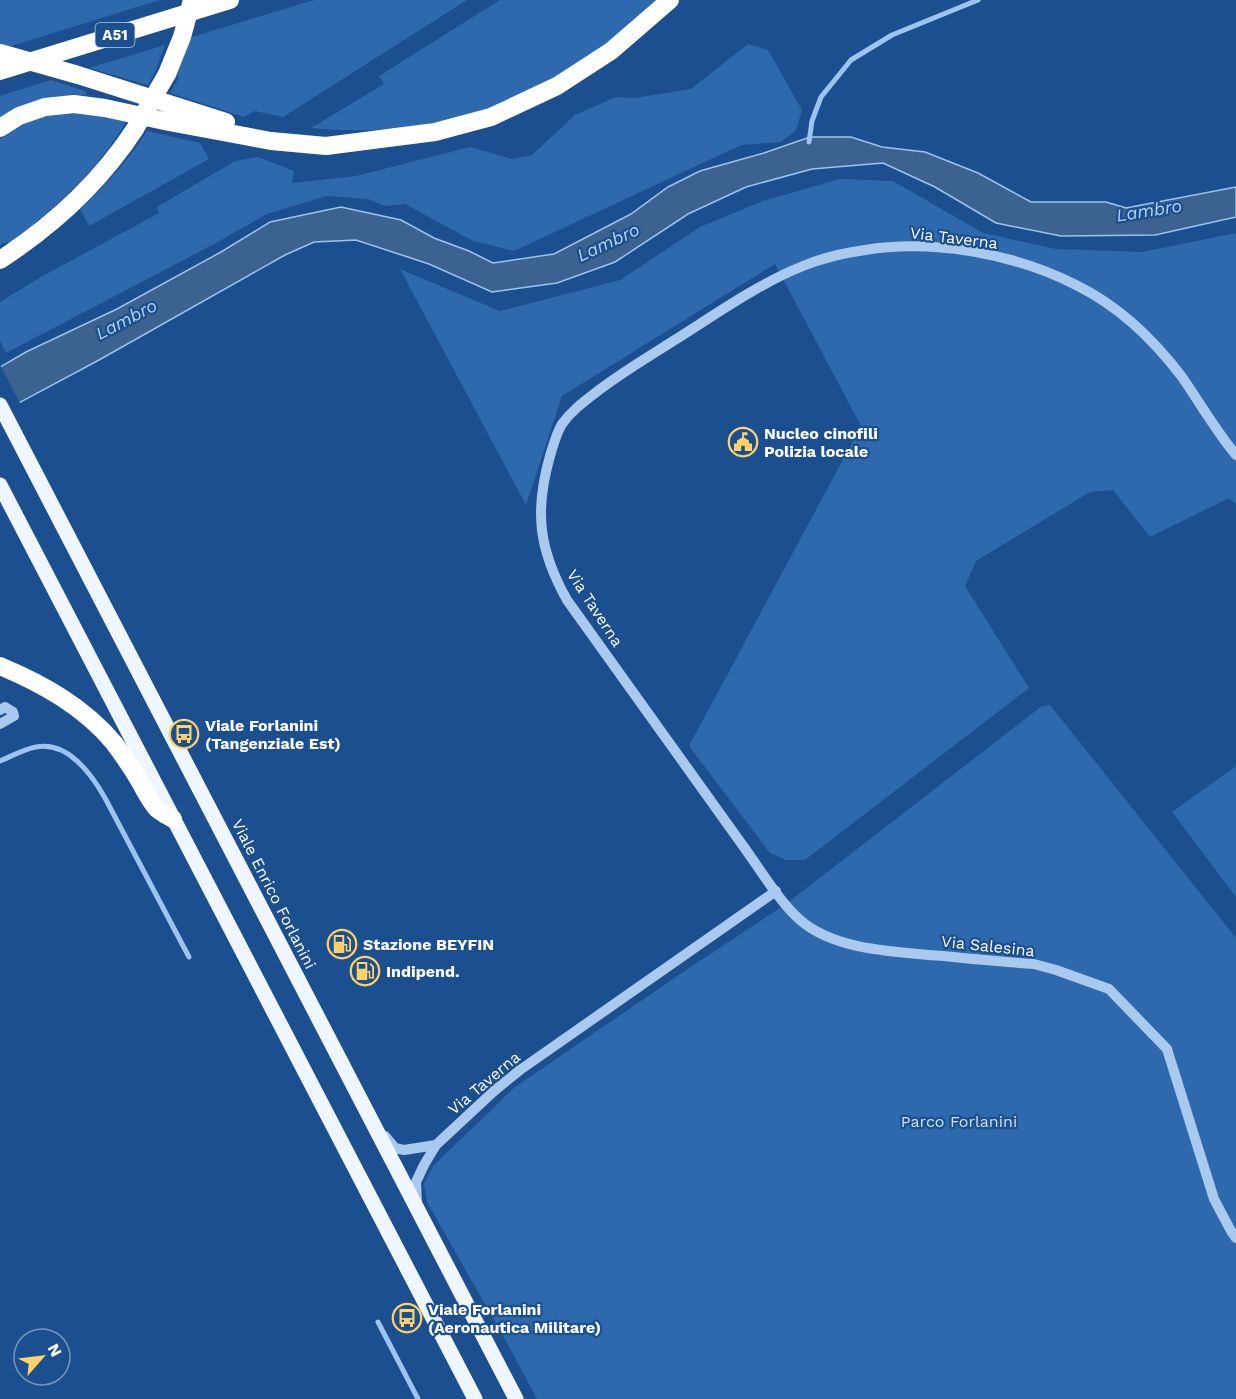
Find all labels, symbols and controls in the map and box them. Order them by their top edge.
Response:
road number: A51 [96,23,134,47]
water label: Lambro [1114,194,1184,226]
water label: Lambro [573,218,643,266]
street label: Via Taverna [909,223,999,253]
water label: Lambro [92,294,160,344]
place label: Nucleo cinofili Polizia locale [764,424,878,461]
public building icon: Nucleo cinofili Polizia locale [727,426,759,458]
street label: Via Taverna [563,566,627,650]
place label: Viale Forlanini (Tangenziale Est) [205,716,341,753]
bus stop icon: Viale Forlanini (Tangenziale Est) [168,718,200,750]
street label: Viale Enrico Forlanini [228,816,320,972]
fuel station icon: Stazione BEYFIN [326,928,358,960]
street label: Via Salesina [940,932,1036,960]
place label: Stazione BEYFIN [363,935,494,954]
fuel station icon: Indipend. [349,955,381,987]
place label: Indipend. [386,962,460,981]
street label: Via Taverna [444,1047,524,1119]
park label: Parco Forlanini [901,1112,1017,1131]
place label: Viale Forlanini (Aeronautica Militare) [428,1300,601,1337]
bus stop icon: Viale Forlanini (Aeronautica Militare) [391,1302,423,1334]
north arrow [12,1327,72,1387]
text: N [44,1340,66,1360]

